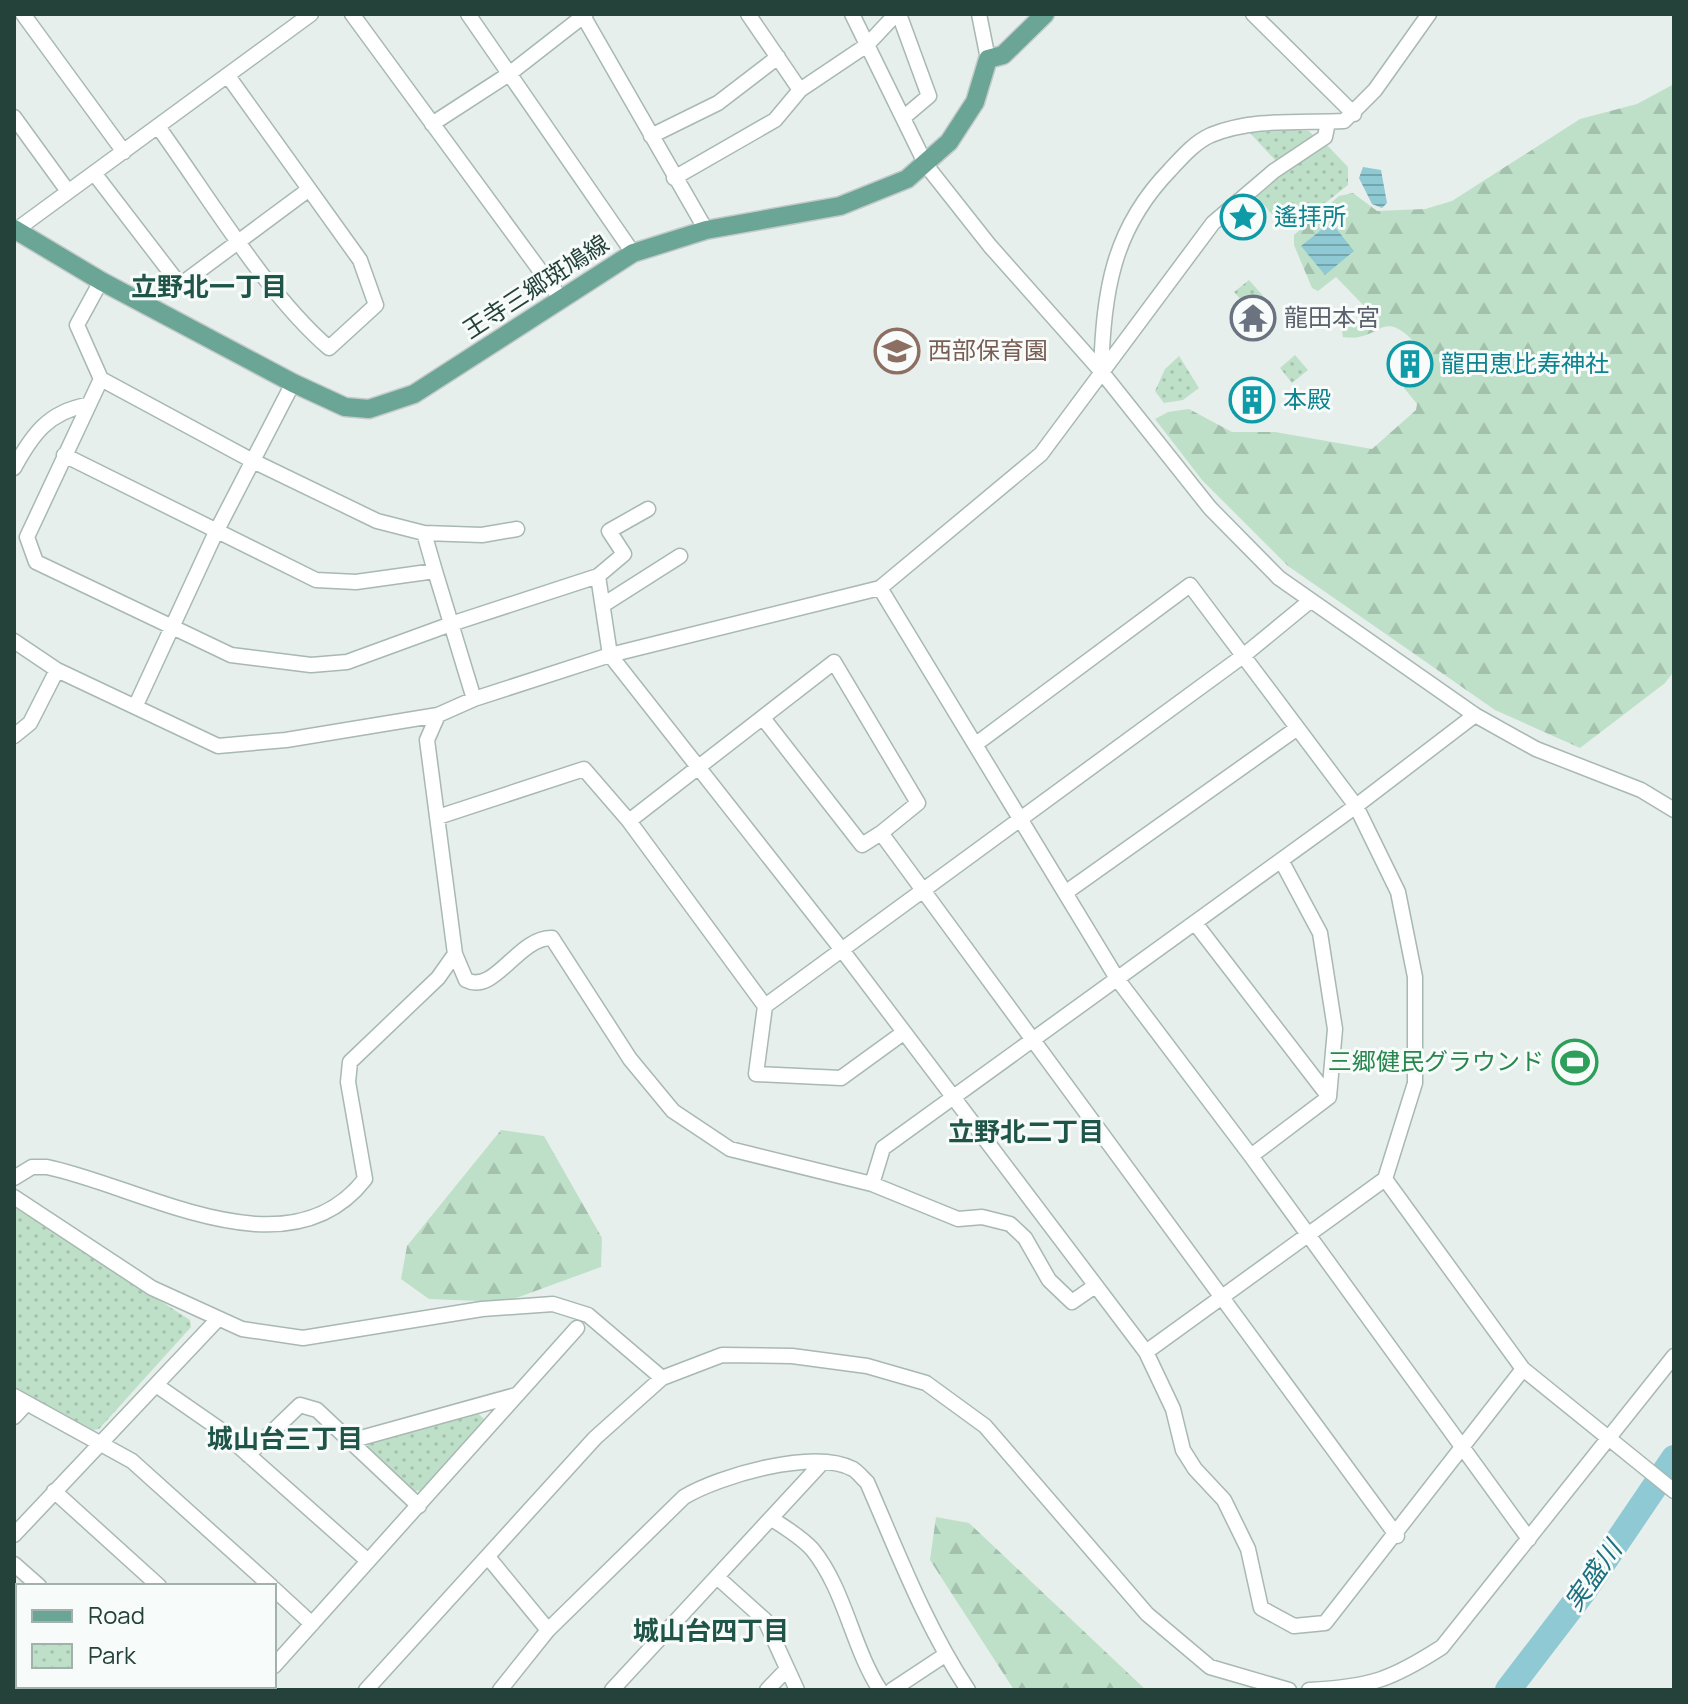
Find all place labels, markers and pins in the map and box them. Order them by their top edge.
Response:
place icon: 遙拝所 [1219,193,1267,241]
place label: 遙拝所 [1274,199,1346,232]
temple icon: 龍田本宮 [1229,294,1277,342]
place label: 龍田本宮 [1284,300,1380,333]
school or university icon: 西部保育園 [873,327,921,375]
place label: 西部保育園 [928,333,1048,366]
building icon: 龍田恵比寿神社 [1386,340,1434,388]
place label: 龍田恵比寿神社 [1441,346,1609,379]
building icon: 本殿 [1228,376,1276,424]
place label: 本殿 [1283,382,1331,415]
sports icon: 三郷健民グラウンド [1551,1038,1599,1086]
place label: 三郷健民グラウンド [1328,1044,1544,1077]

